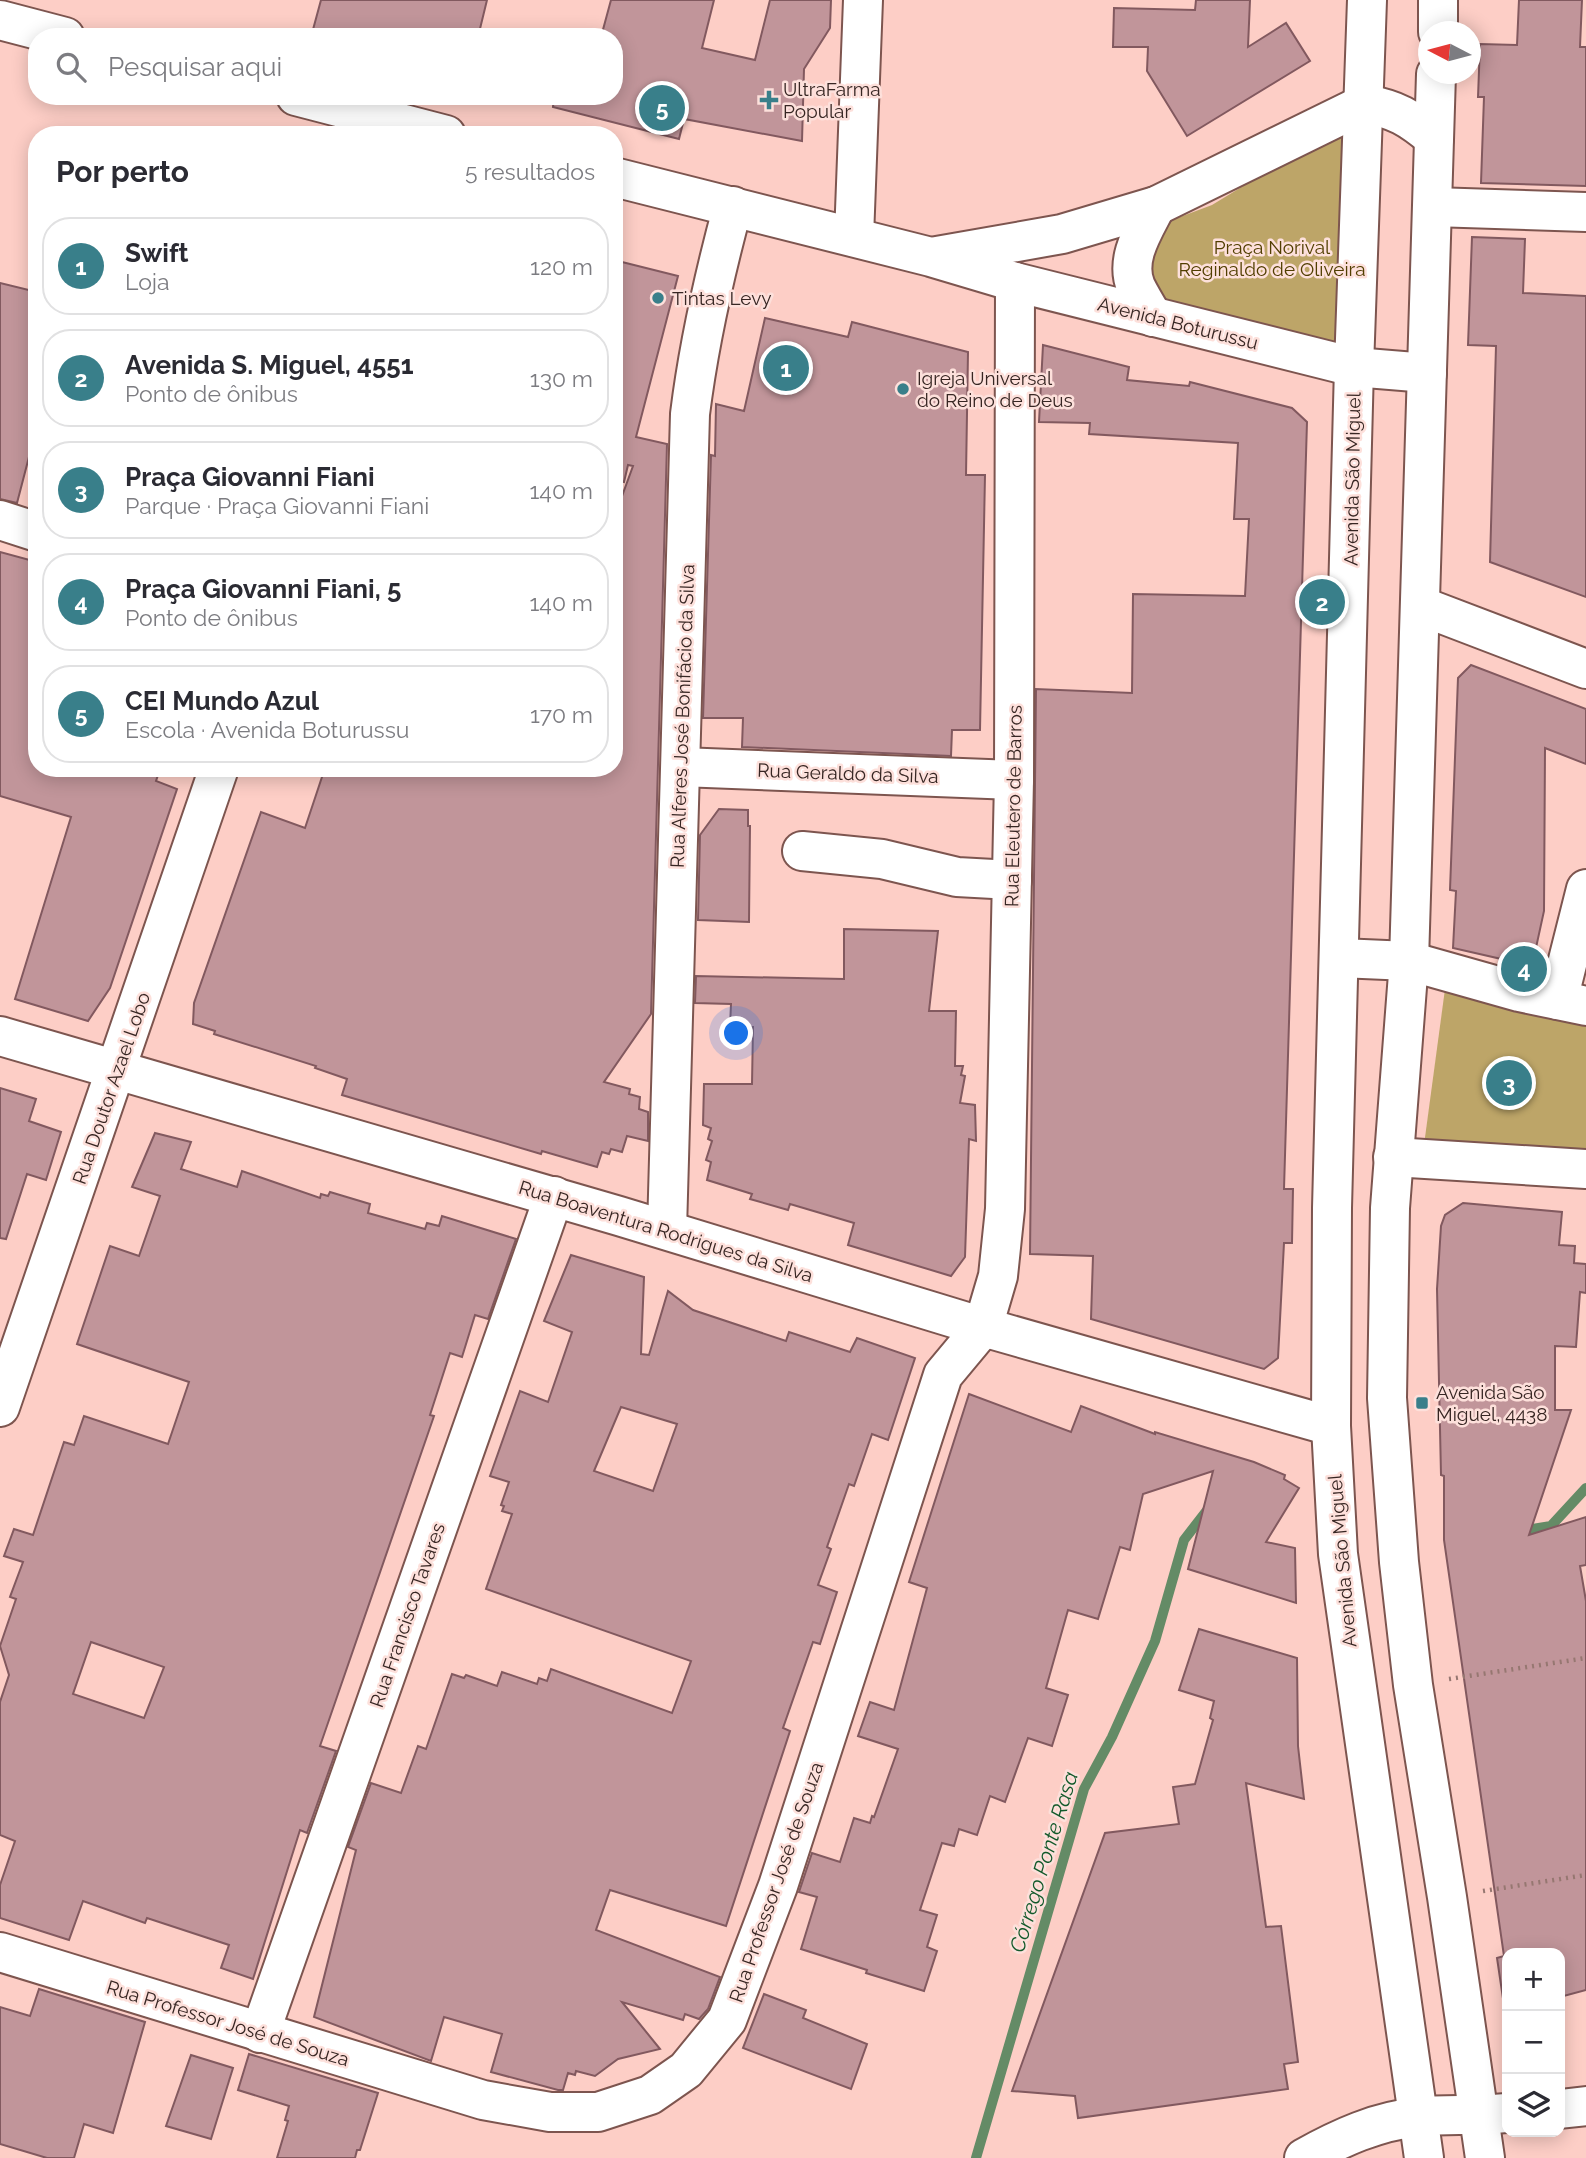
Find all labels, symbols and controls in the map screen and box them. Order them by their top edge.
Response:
north arrow [1418,21,1481,84]
search box [28,28,623,105]
icon: search [52,48,90,86]
text: Pesquisar aqui [108,52,282,82]
place label: UltraFarma Popular [783,78,881,122]
pin: 5 [639,82,685,134]
marker: UltraFarma Popular [761,92,777,108]
text: Por perto [56,154,189,189]
text: 5 resultados [465,158,595,185]
park label: Praça Norival Reginaldo de Oliveira [1178,236,1366,280]
text: Swift [125,238,189,268]
text: 1 [75,253,87,280]
text: 120 m [530,253,593,280]
text: Loja [125,268,170,295]
place label: Tintas Levy [672,287,772,309]
marker: Tintas Levy [650,290,666,306]
street label: Avenida Boturussu [1096,292,1260,354]
pin: 1 [763,342,809,394]
text: Avenida S. Miguel, 4551 [125,350,414,380]
text: 2 [75,365,87,392]
text: 130 m [530,365,593,392]
place label: Igreja Universal do Reino de Deus [917,367,1073,411]
text: Ponto de ônibus [125,380,298,407]
marker: Igreja Universal do Reino de Deus [895,381,911,397]
street label: Avenida São Miguel [1339,391,1365,566]
text: Praça Giovanni Fiani [125,462,375,492]
text: 3 [75,477,87,504]
text: 140 m [530,477,593,504]
text: Parque · Praça Giovanni Fiani [125,492,429,519]
street label: Rua Alferes José Bonifácio da Silva [666,564,698,868]
text: Praça Giovanni Fiani, 5 [125,574,401,604]
pin: 2 [1299,576,1345,628]
text: 4 [74,589,88,616]
text: 140 m [530,589,593,616]
text: Ponto de ônibus [125,604,298,631]
text: CEI Mundo Azul [125,686,319,716]
text: 5 [75,701,87,728]
text: 170 m [530,701,593,728]
street label: Rua Eleutero de Barros [1000,705,1026,907]
text: Escola · Avenida Boturussu [125,716,410,743]
street label: Rua Geraldo da Silva [757,759,939,787]
pin: 4 [1501,943,1547,995]
street label: Rua Doutor Azael Lobo [68,989,154,1187]
your location [719,1016,753,1050]
pin: 3 [1486,1057,1532,1109]
street label: Rua Boaventura Rodrigues da Silva [516,1176,816,1286]
place label: Avenida São Miguel, 4438 [1436,1381,1547,1425]
marker: Avenida São Miguel, 4438 [1414,1395,1430,1411]
street label: Avenida São Miguel [1323,1473,1361,1648]
street label: Rua Francisco Tavares [365,1520,449,1710]
street label: Rua Professor José de Souza [724,1759,828,2005]
water label: Córrego Ponte Rasa [1004,1768,1083,1955]
map controls [1502,1948,1565,2137]
button: + [1502,1948,1565,2011]
street label: Rua Professor José de Souza [104,1976,352,2070]
button: − [1502,2011,1565,2074]
button: layers [1502,2074,1565,2137]

